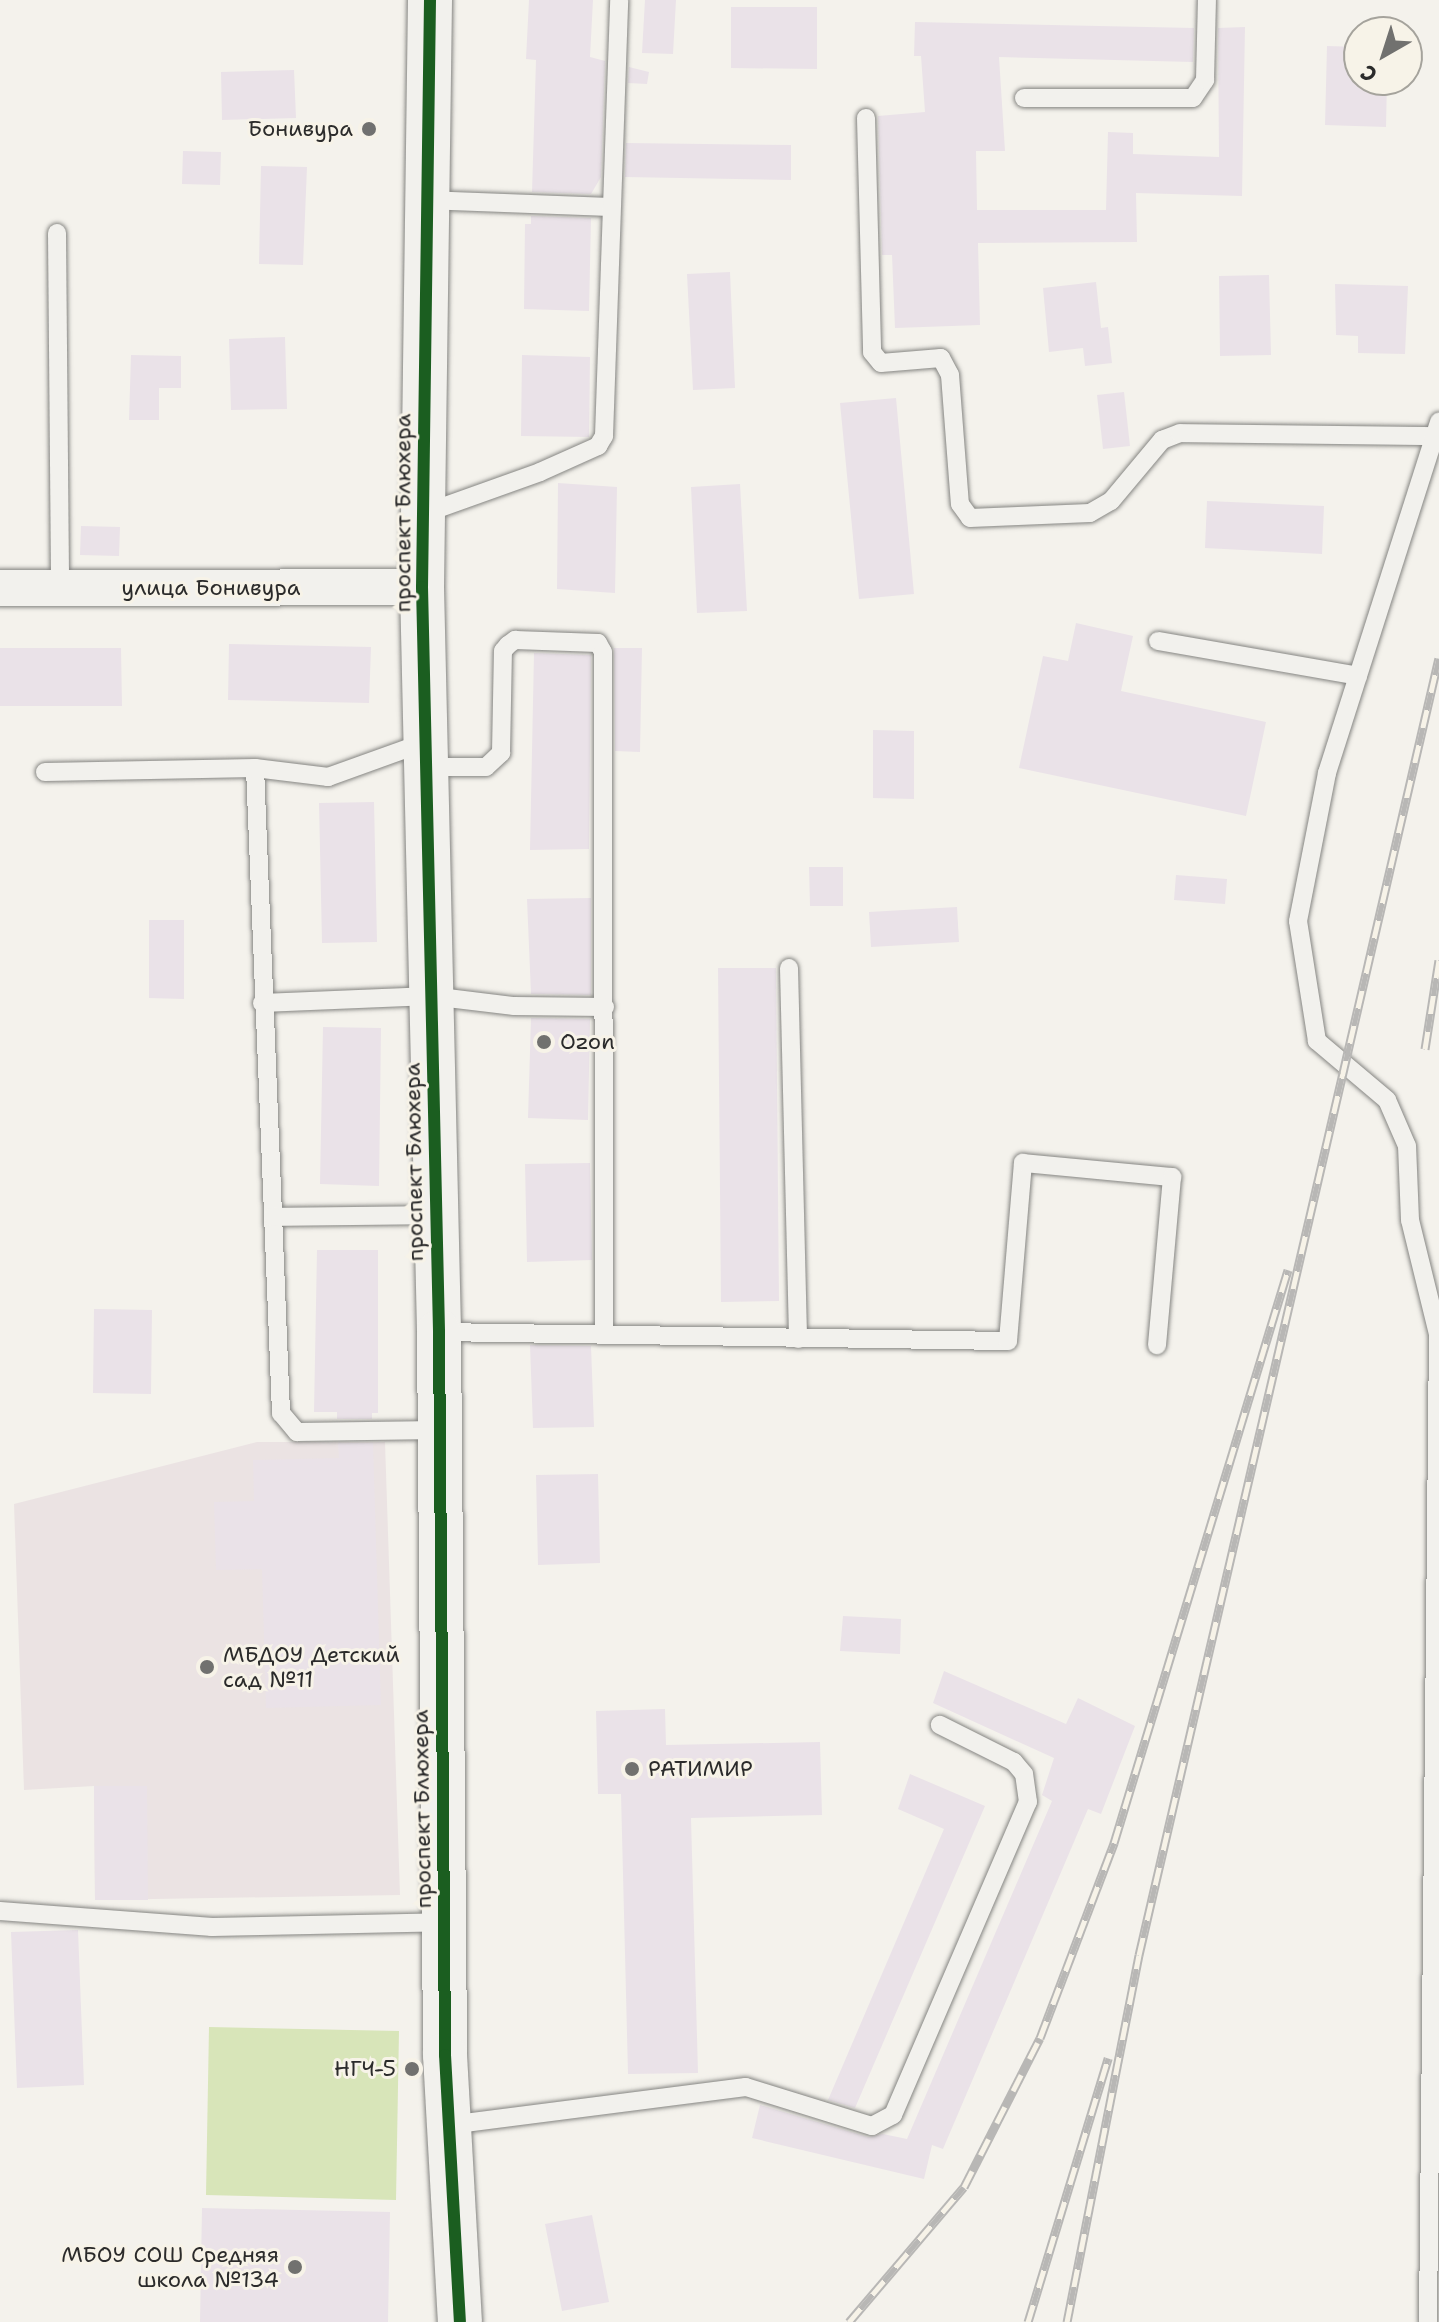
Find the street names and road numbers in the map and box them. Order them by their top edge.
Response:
street label: проспект Блюхера [390,414,416,612]
street label: улица Бонивура [122,575,300,601]
street label: проспект Блюхера [399,1062,429,1262]
street label: проспект Блюхера [407,1709,437,1909]

